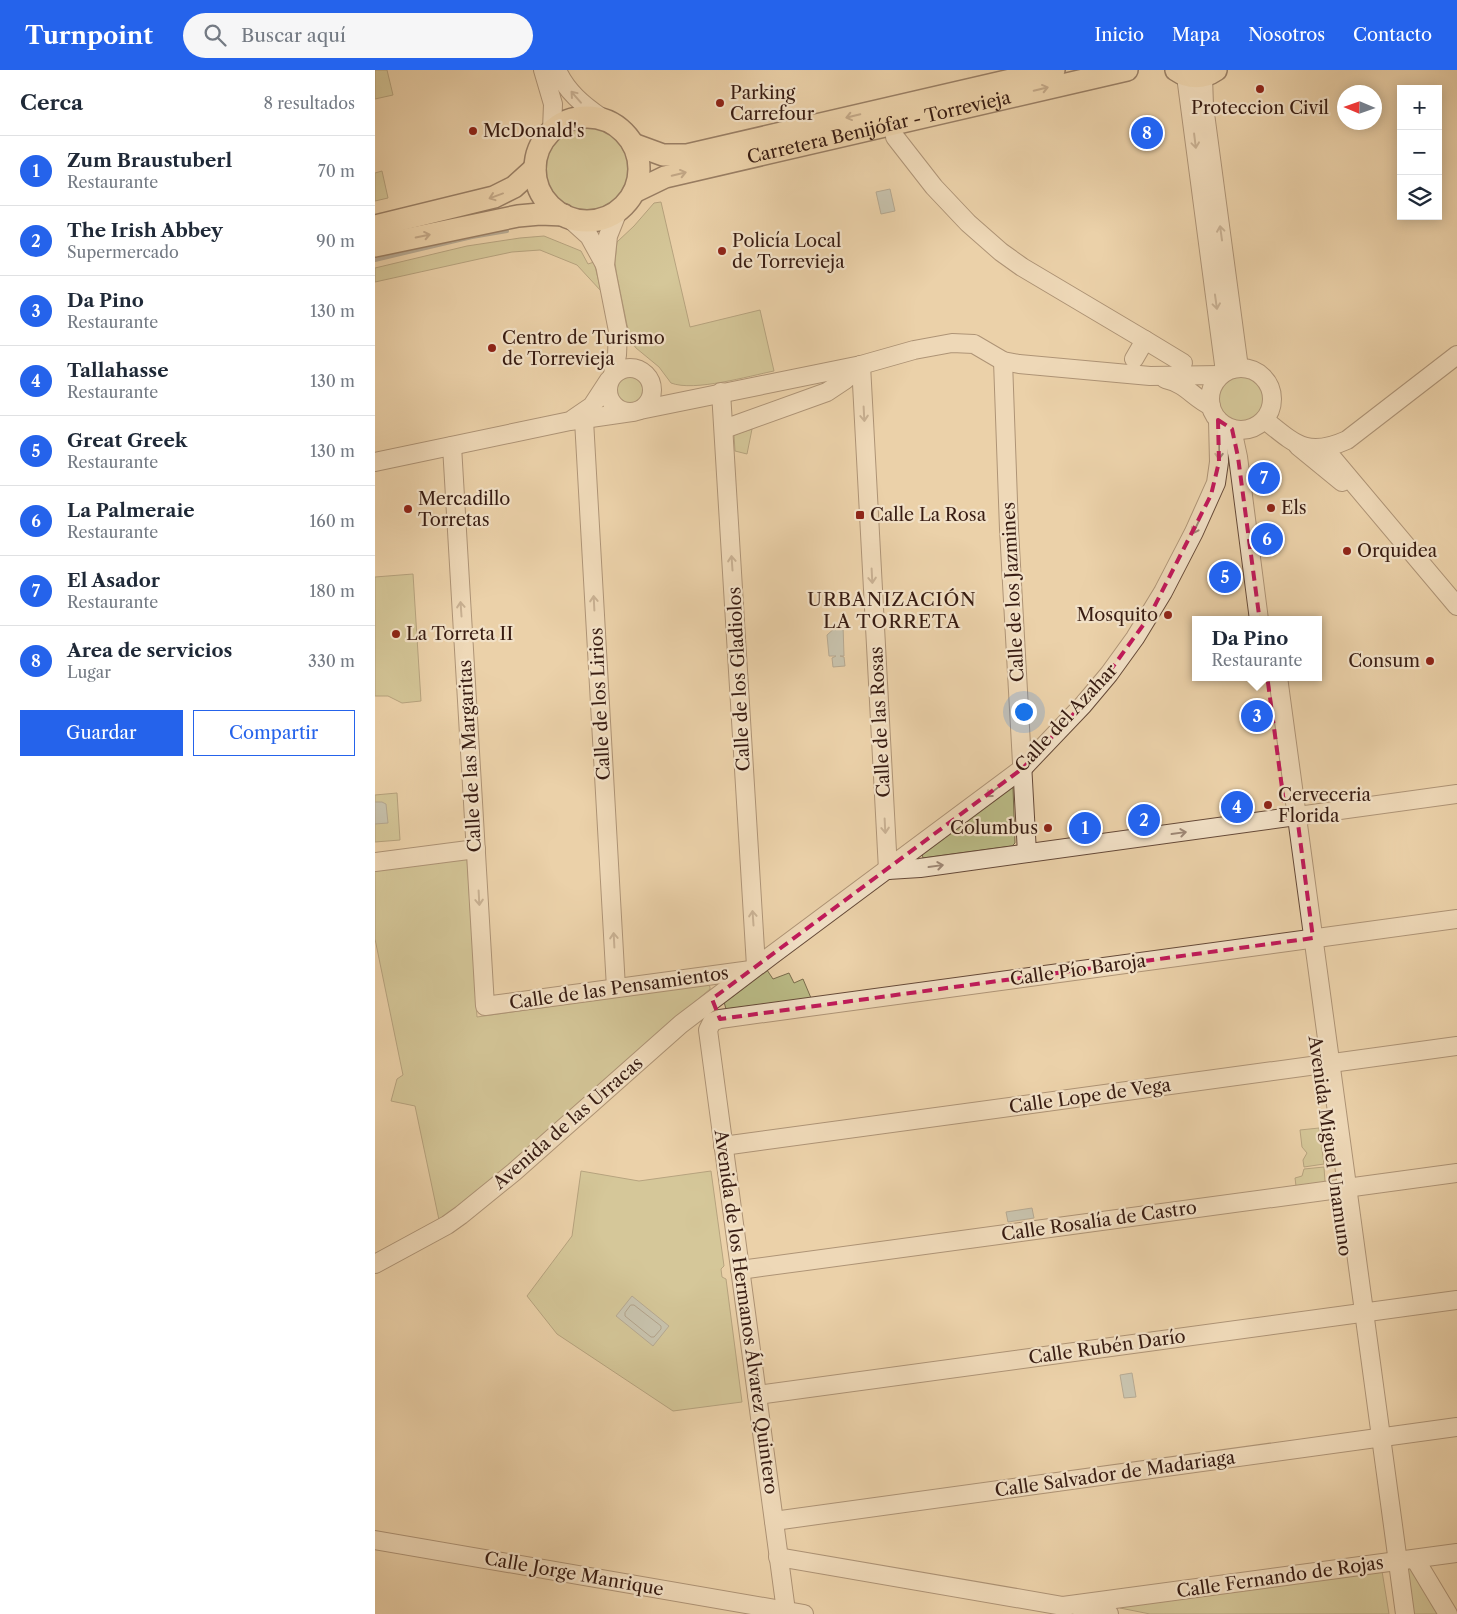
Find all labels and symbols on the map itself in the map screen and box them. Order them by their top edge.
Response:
place label: Parking Carrefour [730,82,815,125]
marker: Proteccion Civil [1254,83,1266,95]
one-way arrow [1033,84,1049,93]
north arrow [1337,85,1382,130]
street label: Carretera Benijófar - Torrevieja [745,86,1013,169]
one-way arrow [570,91,581,104]
marker: Parking Carrefour [714,97,726,109]
place label: Proteccion Civil [1191,97,1329,119]
one-way arrow [846,112,862,121]
pin: 8 [1131,114,1163,152]
place label: McDonald's [483,120,585,142]
marker: McDonald's [467,125,479,137]
one-way arrow [1190,133,1200,149]
one-way arrow [670,169,686,178]
one-way arrow [488,192,504,201]
one-way arrow [1216,225,1226,241]
place label: Policía Local de Torrevieja [732,230,845,273]
one-way arrow [414,231,430,240]
marker: Policía Local de Torrevieja [716,245,728,257]
one-way arrow [1211,294,1221,310]
place label: Centro de Turismo de Torrevieja [502,327,665,370]
marker: Centro de Turismo de Torrevieja [486,342,498,354]
one-way arrow [859,406,868,422]
one-way arrow [1214,444,1224,460]
pin: 7 [1248,459,1280,497]
place label: Mercadillo Torretas [418,488,510,531]
place label: Els [1281,497,1307,519]
street label: Calle de los Jazmines [997,501,1029,683]
marker: Els [1265,502,1277,514]
marker: Mercadillo Torretas [402,503,414,515]
place label: Calle La Rosa [870,504,987,526]
marker: Calle La Rosa [854,509,866,521]
one-way arrow [1190,519,1200,534]
pin: 6 [1251,520,1283,558]
place label: Orquidea [1357,540,1438,562]
marker: Orquidea [1341,545,1353,557]
one-way arrow [727,556,736,572]
pin: 5 [1209,558,1241,596]
one-way arrow [868,568,877,584]
street label: Calle de los Gladiolos [723,586,755,772]
district label: URBANIZACIÓN LA TORRETA [807,588,977,633]
one-way arrow [590,595,599,611]
one-way arrow [457,601,466,617]
place label: Mosquito [1077,604,1158,626]
marker: Mosquito [1162,609,1174,621]
place label: La Torreta II [406,623,513,645]
street label: Calle de los Lirios [585,627,615,781]
marker: La Torreta II [390,628,402,640]
street label: Calle de las Rosas [865,646,895,798]
place label: Consum [1348,650,1420,672]
marker: Consum [1424,655,1436,667]
street label: Calle de las Margaritas [454,659,486,853]
street label: Calle del Azahar [1010,659,1122,777]
pin: 3 [1241,697,1273,735]
your location [1011,699,1037,725]
place label: Cerveceria Florida [1278,784,1371,827]
one-way arrow [986,786,999,797]
pin: 4 [1221,788,1253,826]
marker: Cerveceria Florida [1262,799,1274,811]
pin: 2 [1128,801,1160,839]
pin: 1 [1069,809,1101,847]
one-way arrow [881,817,890,833]
place label: Columbus [950,817,1038,839]
marker: Columbus [1042,822,1054,834]
one-way arrow [1171,827,1187,837]
one-way arrow [928,861,944,871]
one-way arrow [474,890,483,906]
one-way arrow [749,910,758,926]
one-way arrow [609,932,618,948]
street label: Calle Pío Baroja [1009,949,1148,990]
street label: Calle de las Pensamientos [508,962,730,1014]
street label: Avenida Miguel Unamuno [1304,1033,1356,1258]
street label: Avenida de las Urracas [488,1052,647,1195]
street label: Calle Lope de Vega [1008,1074,1173,1118]
street label: Avenida de los Hermanos Álvarez Quintero [709,1127,783,1496]
street label: Calle Rosalía de Castro [1000,1196,1198,1246]
street label: Calle Rubén Darío [1027,1325,1187,1369]
street label: Calle Salvador de Madariaga [993,1446,1237,1502]
street label: Calle Jorge Manrique [483,1547,665,1601]
street label: Calle Fernando de Rojas [1175,1552,1385,1602]

